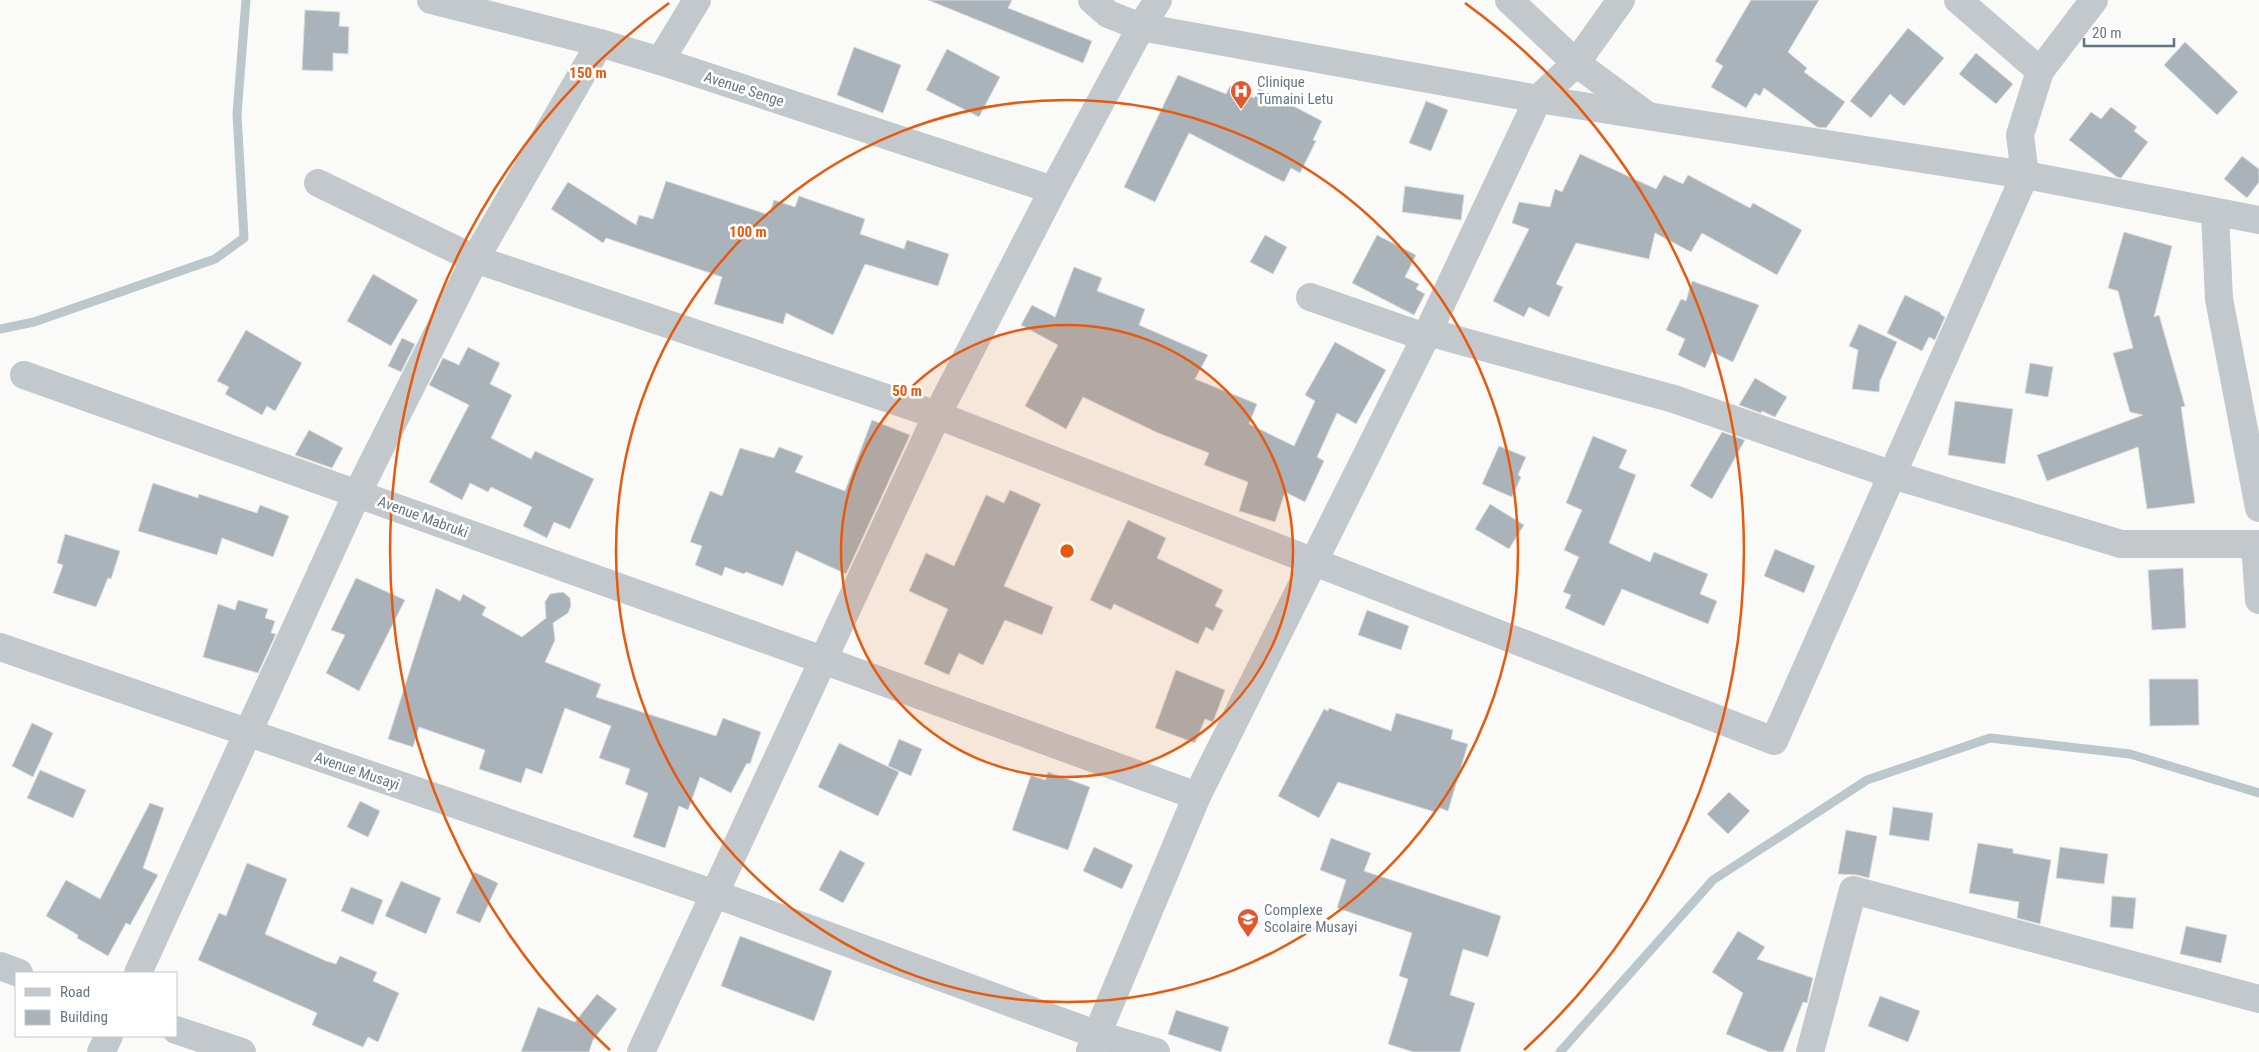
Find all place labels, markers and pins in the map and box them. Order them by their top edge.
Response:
place label: Clinique Tumaini Letu [1257,73,1333,108]
hospital icon: Clinique Tumaini Letu [1229,79,1253,110]
centre of rings [1058,542,1076,560]
place label: Complexe Scolaire Musayi [1264,901,1357,936]
school or university icon: Complexe Scolaire Musayi [1236,907,1260,938]

